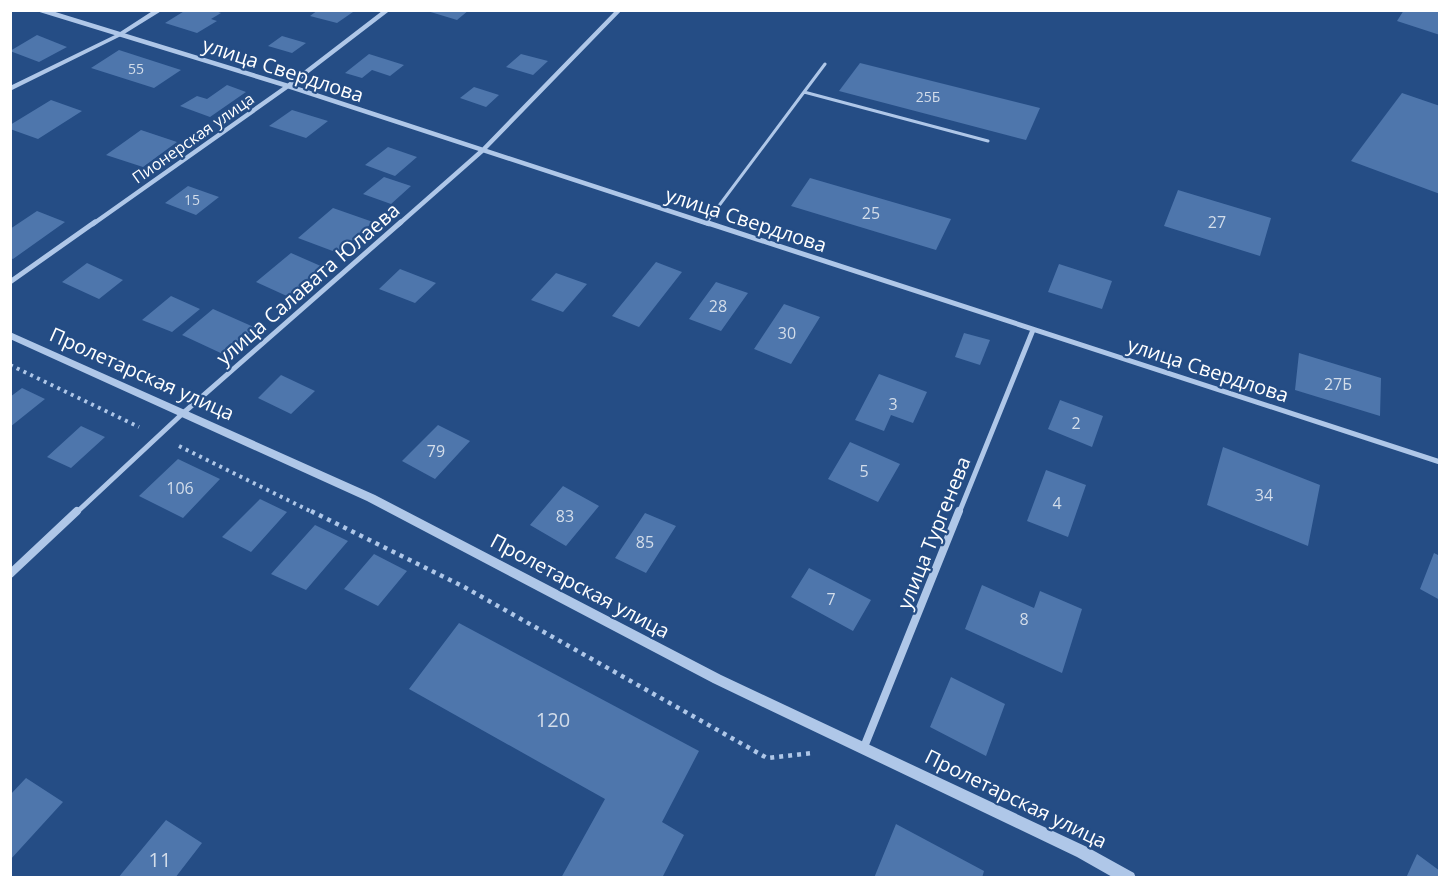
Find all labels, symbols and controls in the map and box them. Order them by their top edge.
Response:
street label: улица Свердлова [199,31,367,108]
house number: 55 [128,59,144,78]
house number: 25Б [916,87,940,106]
street label: Пионерская улица [128,88,258,188]
street label: улица Свердлова [662,181,830,258]
house number: 15 [184,190,200,209]
street label: улица Салавата Юлаева [210,196,405,371]
house number: 25 [862,202,880,224]
house number: 27 [1208,211,1226,233]
house number: 28 [709,295,727,317]
street label: Пролетарская улица [46,321,239,426]
house number: 30 [778,322,796,344]
street label: улица Свердлова [1124,331,1292,408]
house number: 27Б [1324,373,1352,395]
house number: 3 [888,393,898,415]
house number: 2 [1071,412,1081,434]
house number: 79 [427,440,445,462]
street label: улица Тургенева [891,452,977,613]
house number: 5 [859,460,869,482]
house number: 106 [166,477,194,499]
house number: 34 [1255,484,1273,506]
house number: 4 [1052,492,1062,514]
house number: 83 [556,505,574,527]
street label: Пролетарская улица [486,527,675,644]
house number: 85 [636,531,654,553]
house number: 7 [826,588,836,610]
house number: 8 [1019,608,1029,630]
house number: 120 [536,706,570,733]
street label: Пролетарская улица [921,743,1112,854]
house number: 11 [149,846,171,873]

